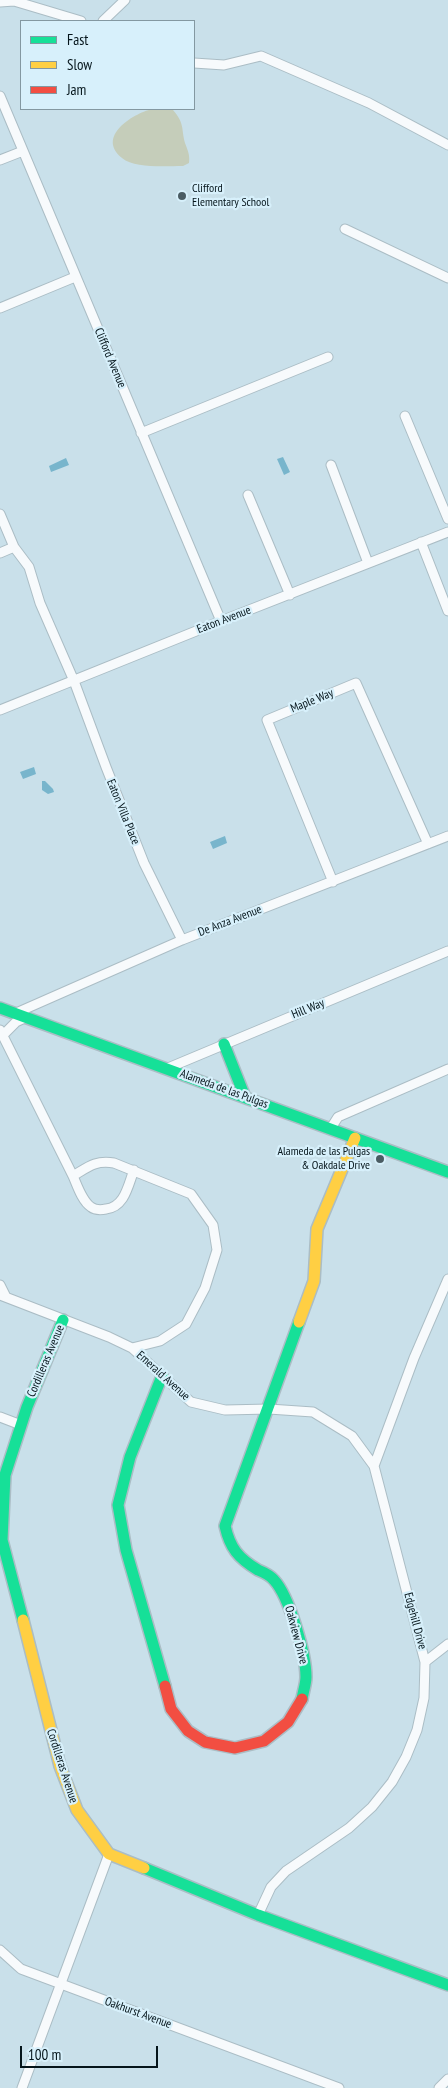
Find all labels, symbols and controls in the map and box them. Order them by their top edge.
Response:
legend [20,20,195,110]
text: Fast [67,30,88,49]
text: Slow [67,55,92,74]
text: Jam [67,80,86,99]
place label: Clifford Elementary School [192,182,269,210]
marker: Clifford Elementary School [176,190,188,202]
street label: Clifford Avenue [91,326,129,390]
street label: Eaton Avenue [195,603,253,637]
street label: Maple Way [288,686,336,716]
street label: Eaton Villa Place [103,777,143,847]
street label: De Anza Avenue [196,902,264,940]
street label: Hill Way [289,996,327,1022]
street label: Alameda de las Pulgas [178,1066,270,1112]
place label: Alameda de las Pulgas & Oakdale Drive [277,1145,370,1173]
marker: Alameda de las Pulgas & Oakdale Drive [374,1153,386,1165]
street label: Cordilleras Avenue [24,1323,68,1399]
street label: Emerald Avenue [133,1348,193,1404]
street label: Edgehill Drive [400,1591,430,1651]
street label: Oakview Drive [281,1604,311,1666]
street label: Cordilleras Avenue [43,1727,81,1805]
street label: Oakhurst Avenue [103,1994,173,2032]
scale bar [22,2036,160,2068]
text: 100 m [28,2045,61,2064]

